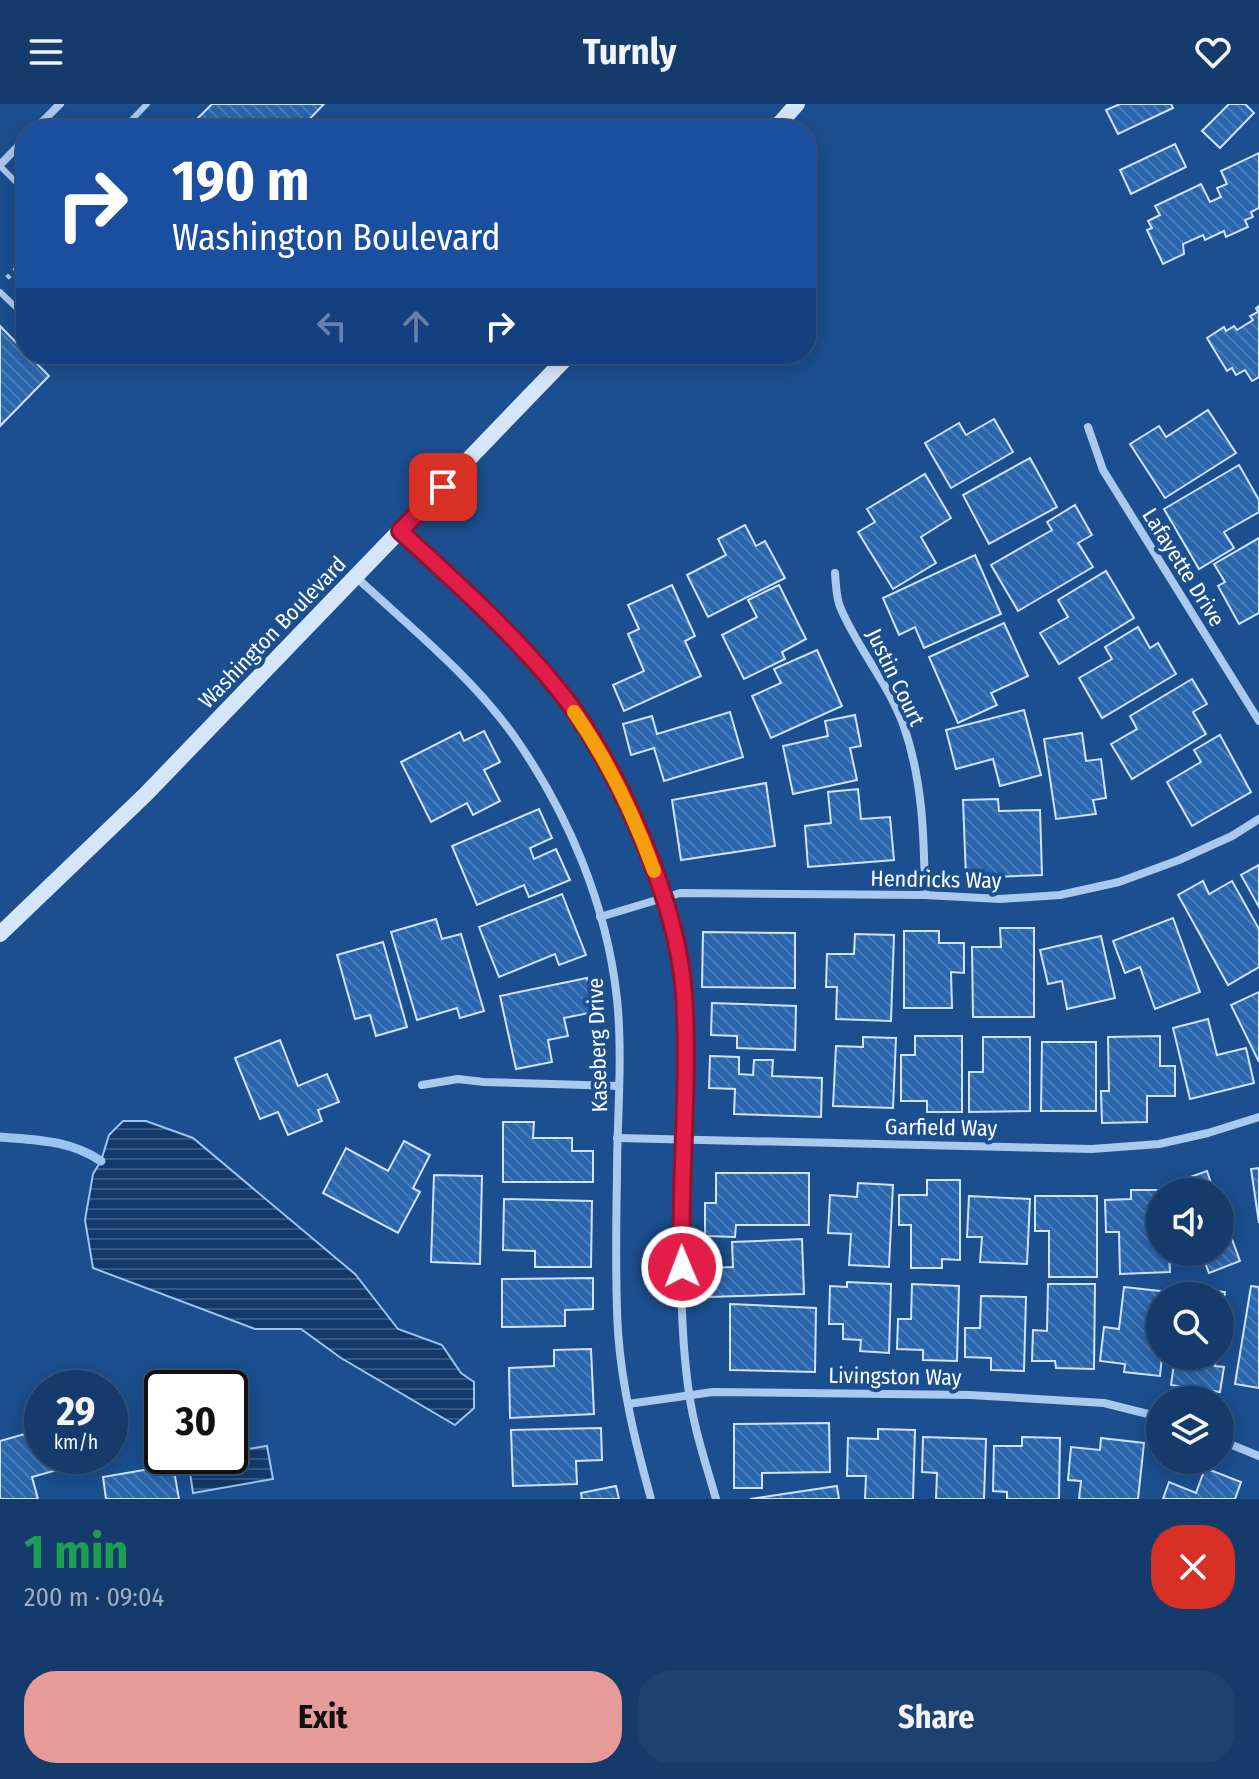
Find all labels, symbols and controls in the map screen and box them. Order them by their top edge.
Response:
icon: menu [24,30,68,74]
text: Turnly [583,30,676,74]
icon: heart [1191,30,1235,74]
text: 190 m [172,148,310,215]
icon: right [40,152,144,256]
text: Washington Boulevard [172,216,501,260]
icon: left [310,304,354,348]
icon: ahead [394,304,438,348]
icon: right [478,304,522,348]
pin [409,453,477,521]
icon: arrive [421,465,465,509]
street label: Lafayette Drive [1137,503,1231,631]
street label: Washington Boulevard [193,551,352,714]
street label: Justin Court [860,624,931,731]
street label: Hendricks Way [870,865,1002,894]
street label: Kaseberg Drive [582,977,613,1113]
street label: Garfield Way [885,1113,997,1142]
map controls [1146,1178,1234,1474]
button: sound [1146,1178,1234,1266]
position arrow [640,1225,724,1309]
button: search [1146,1282,1234,1370]
street label: Livingston Way [828,1362,962,1391]
speed limit sign: 30 [144,1370,248,1474]
button: layers [1146,1386,1234,1474]
text: 29 [56,1388,95,1436]
text: km/h [54,1430,98,1454]
text: 1 min [24,1523,129,1581]
button: close [1151,1525,1235,1609]
text: 200 m · 09:04 [24,1582,164,1613]
button: Exit [24,1671,622,1763]
button: Share [638,1671,1235,1763]

